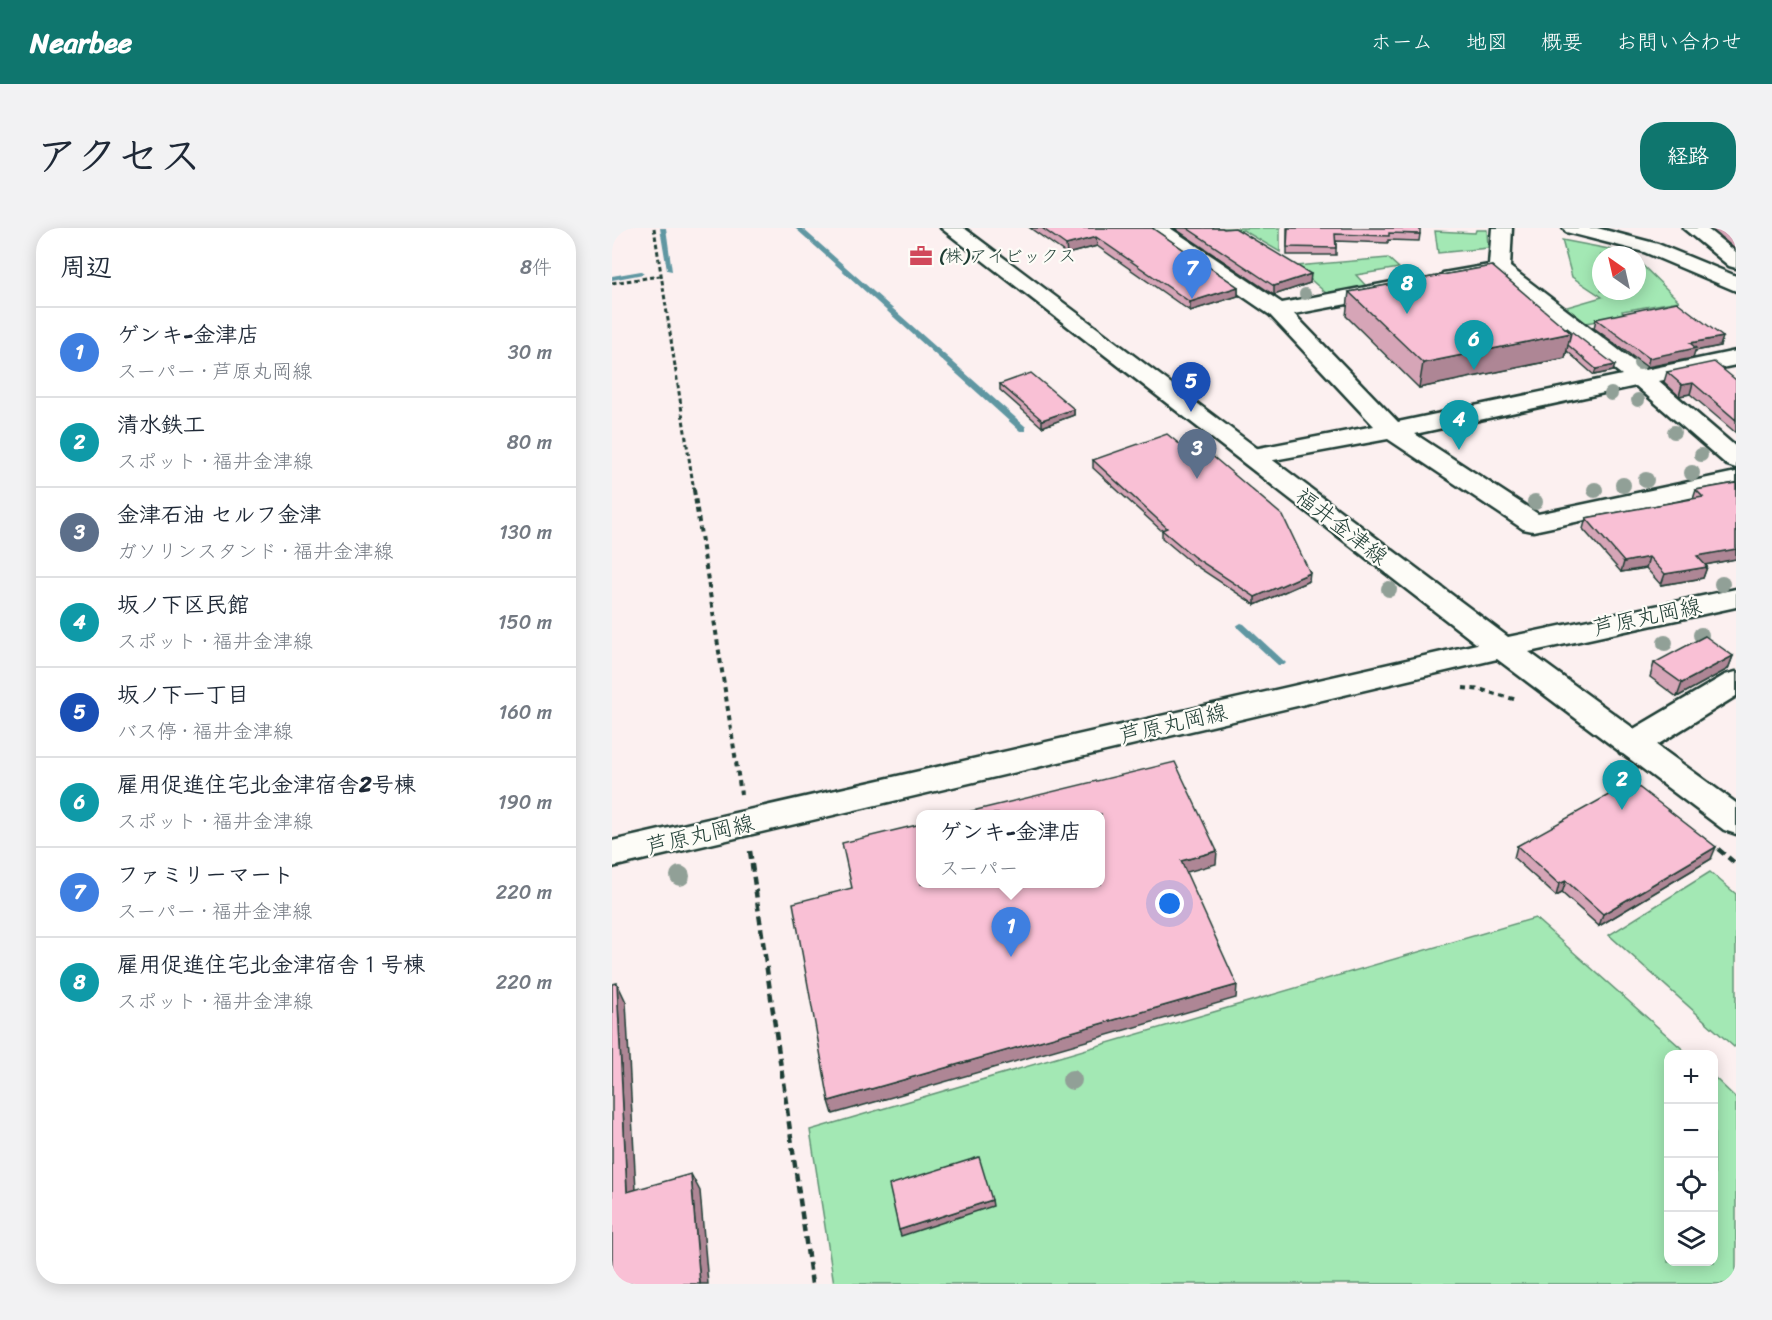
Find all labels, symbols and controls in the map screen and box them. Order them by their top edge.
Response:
text: Nearbee [30,18,132,67]
text: ホーム [1371,23,1433,61]
text: 地図 [1466,23,1508,61]
text: 概要 [1541,23,1583,61]
text: お問い合わせ [1616,23,1742,61]
text: アクセス [36,119,201,193]
button: 経路 [1640,122,1736,190]
place label: (株)アイビックス [939,240,1076,272]
office icon: (株)アイビックス [908,243,934,269]
text: 周辺 [60,244,112,290]
north arrow [1592,246,1646,300]
text: 8件 [520,250,552,285]
pin: 7 [1172,250,1212,299]
pin: 8 [1388,264,1426,314]
text: ゲンキ-金津店 [117,315,259,354]
pin: 6 [1454,320,1494,370]
text: 1 [75,335,84,370]
text: 30 m [508,335,552,370]
text: スーパー · 芦原丸岡線 [117,354,312,389]
pin: 5 [1172,362,1210,412]
pin: 4 [1440,400,1478,450]
text: 清水鉄工 [117,405,205,444]
text: 2 [74,425,85,460]
text: 80 m [507,425,552,460]
pin: 3 [1178,430,1216,479]
text: スポット · 福井金津線 [117,444,313,479]
street label: 福井金津線 [1286,477,1397,576]
text: 金津石油 セルフ金津 [117,495,322,534]
text: 3 [74,515,85,550]
text: 130 m [499,515,552,550]
text: ガソリンスタンド · 福井金津線 [117,534,393,569]
text: 坂ノ下区民館 [117,585,249,624]
street label: 芦原丸岡線 [1589,586,1705,647]
text: 4 [73,605,86,640]
text: 150 m [498,605,552,640]
text: スポット · 福井金津線 [117,624,313,659]
text: 坂ノ下一丁目 [117,675,249,714]
street label: 芦原丸岡線 [1115,692,1231,755]
text: 5 [73,695,86,730]
text: 160 m [499,695,552,730]
text: バス停 · 福井金津線 [117,714,293,749]
pin: 2 [1602,760,1642,810]
text: 雇用促進住宅北金津宿舎2号棟 [117,765,416,804]
text: 6 [74,785,85,820]
text: 190 m [498,785,552,820]
street label: 芦原丸岡線 [642,803,758,866]
text: スポット · 福井金津線 [117,804,313,839]
popup [916,810,1105,888]
text: ゲンキ-金津店 [939,812,1082,851]
text: スーパー [939,851,1019,886]
text: ファミリーマート [117,855,294,894]
text: 7 [74,875,85,910]
text: 220 m [496,875,552,910]
your location [1155,889,1184,918]
text: スーパー · 福井金津線 [117,894,312,929]
pin: 1 [992,908,1030,957]
text: 雇用促進住宅北金津宿舎１号棟 [117,945,425,984]
text: 8 [73,965,86,1000]
text: 220 m [496,965,552,1000]
text: スポット · 福井金津線 [117,984,313,1019]
map controls [1664,1050,1718,1266]
button: + [1664,1050,1718,1104]
button: − [1664,1104,1718,1158]
button: locate [1664,1158,1718,1212]
button: layers [1664,1212,1718,1266]

